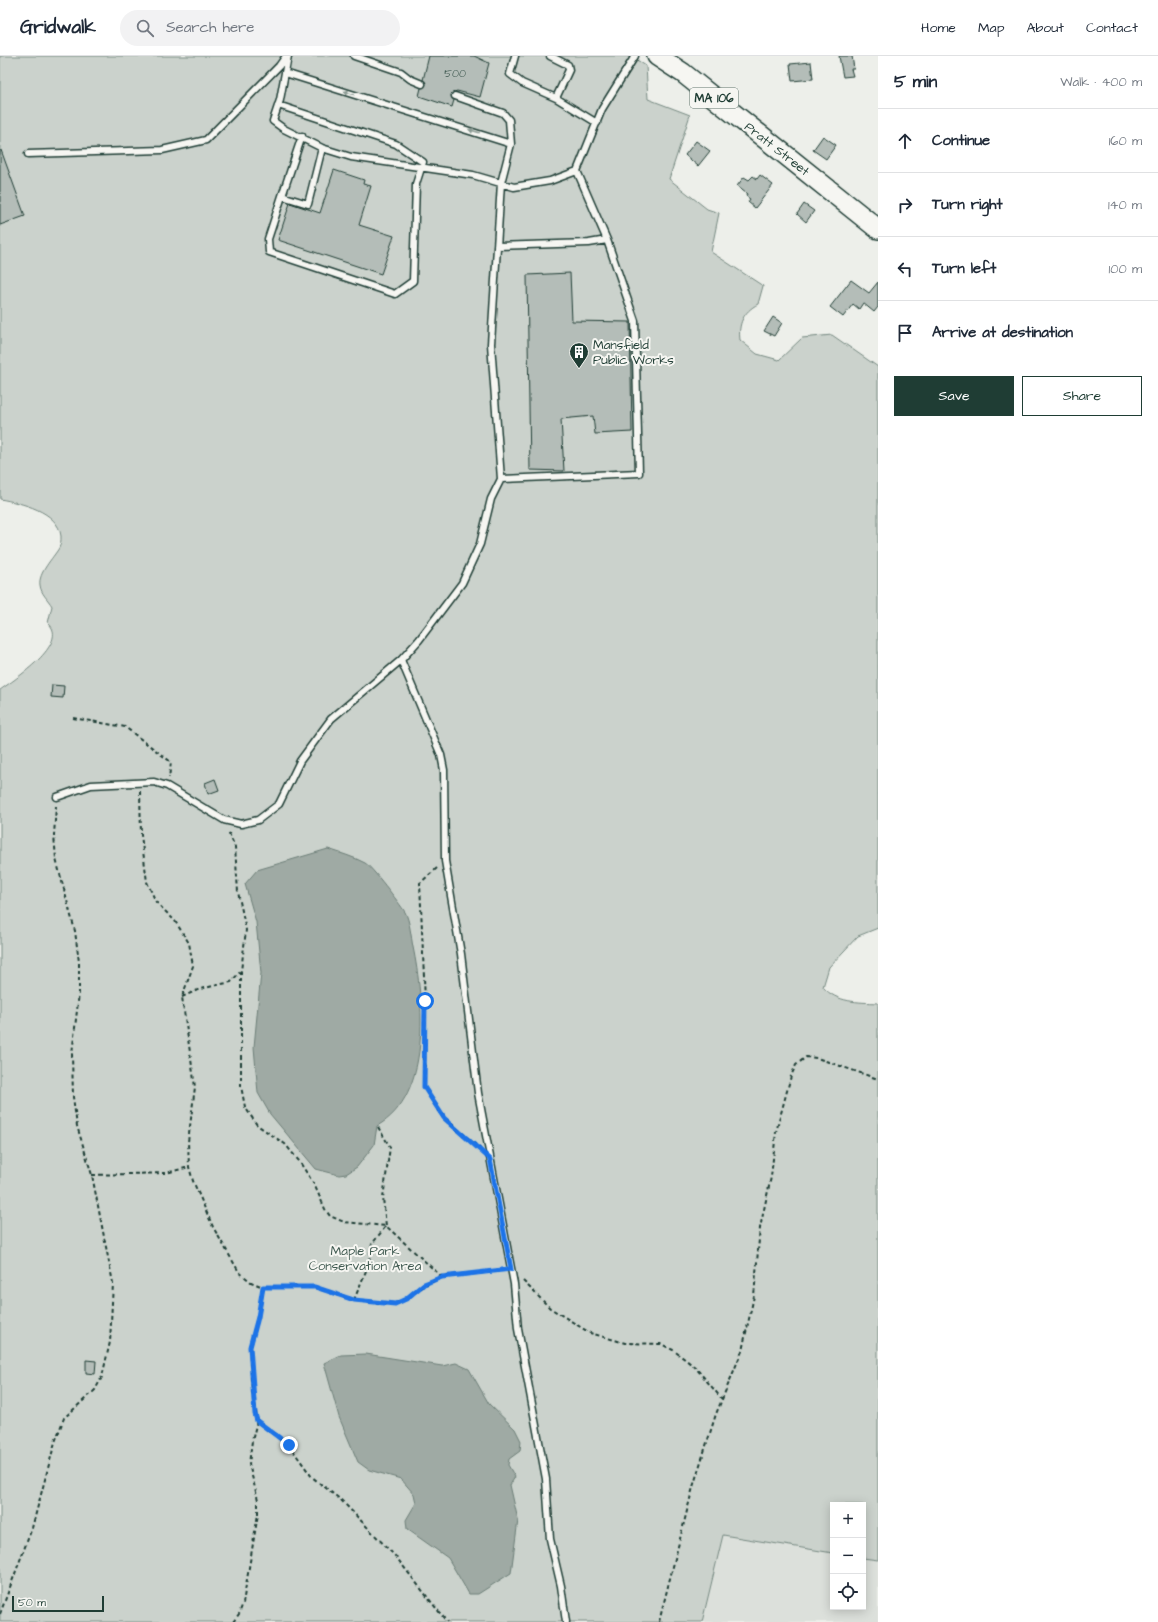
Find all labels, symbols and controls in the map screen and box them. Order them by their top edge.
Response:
search box [120,10,400,46]
text: Gridwalk [20,14,96,41]
icon: search [134,17,156,39]
text: Search here [166,17,254,38]
text: Home [921,18,956,38]
text: Map [978,18,1004,38]
text: About [1026,18,1064,38]
text: Contact [1086,18,1138,38]
house number: 500 [444,66,466,81]
text: 5 min [894,70,937,94]
text: Walk · 400 m [1060,73,1142,91]
road number: MA 106 [690,88,738,108]
one-way arrow [343,90,355,96]
street label: Pratt Street [741,118,814,181]
one-way arrow [467,128,479,134]
icon: ahead [894,130,916,152]
text: Continue [932,130,990,151]
text: 160 m [1109,132,1142,150]
icon: right [894,194,916,216]
text: Turn right [932,194,1003,215]
text: 140 m [1108,196,1142,214]
icon: left [894,258,916,280]
text: Turn left [932,258,996,279]
text: 100 m [1109,260,1142,278]
icon: arrive [894,322,916,344]
text: Arrive at destination [932,322,1073,343]
place label: Mansfield Public Works [593,336,674,369]
building icon: Mansfield Public Works [568,341,590,369]
button: Save [894,376,1014,416]
button: Share [1022,376,1142,416]
route start [416,992,434,1010]
park label: Maple Park Conservation Area [309,1242,422,1275]
route end [280,1436,298,1454]
map controls [830,1502,866,1610]
button: + [830,1502,866,1538]
button: − [830,1538,866,1574]
button: locate [830,1574,866,1610]
scale bar [12,1594,104,1613]
text: 50 m [18,1595,46,1610]

